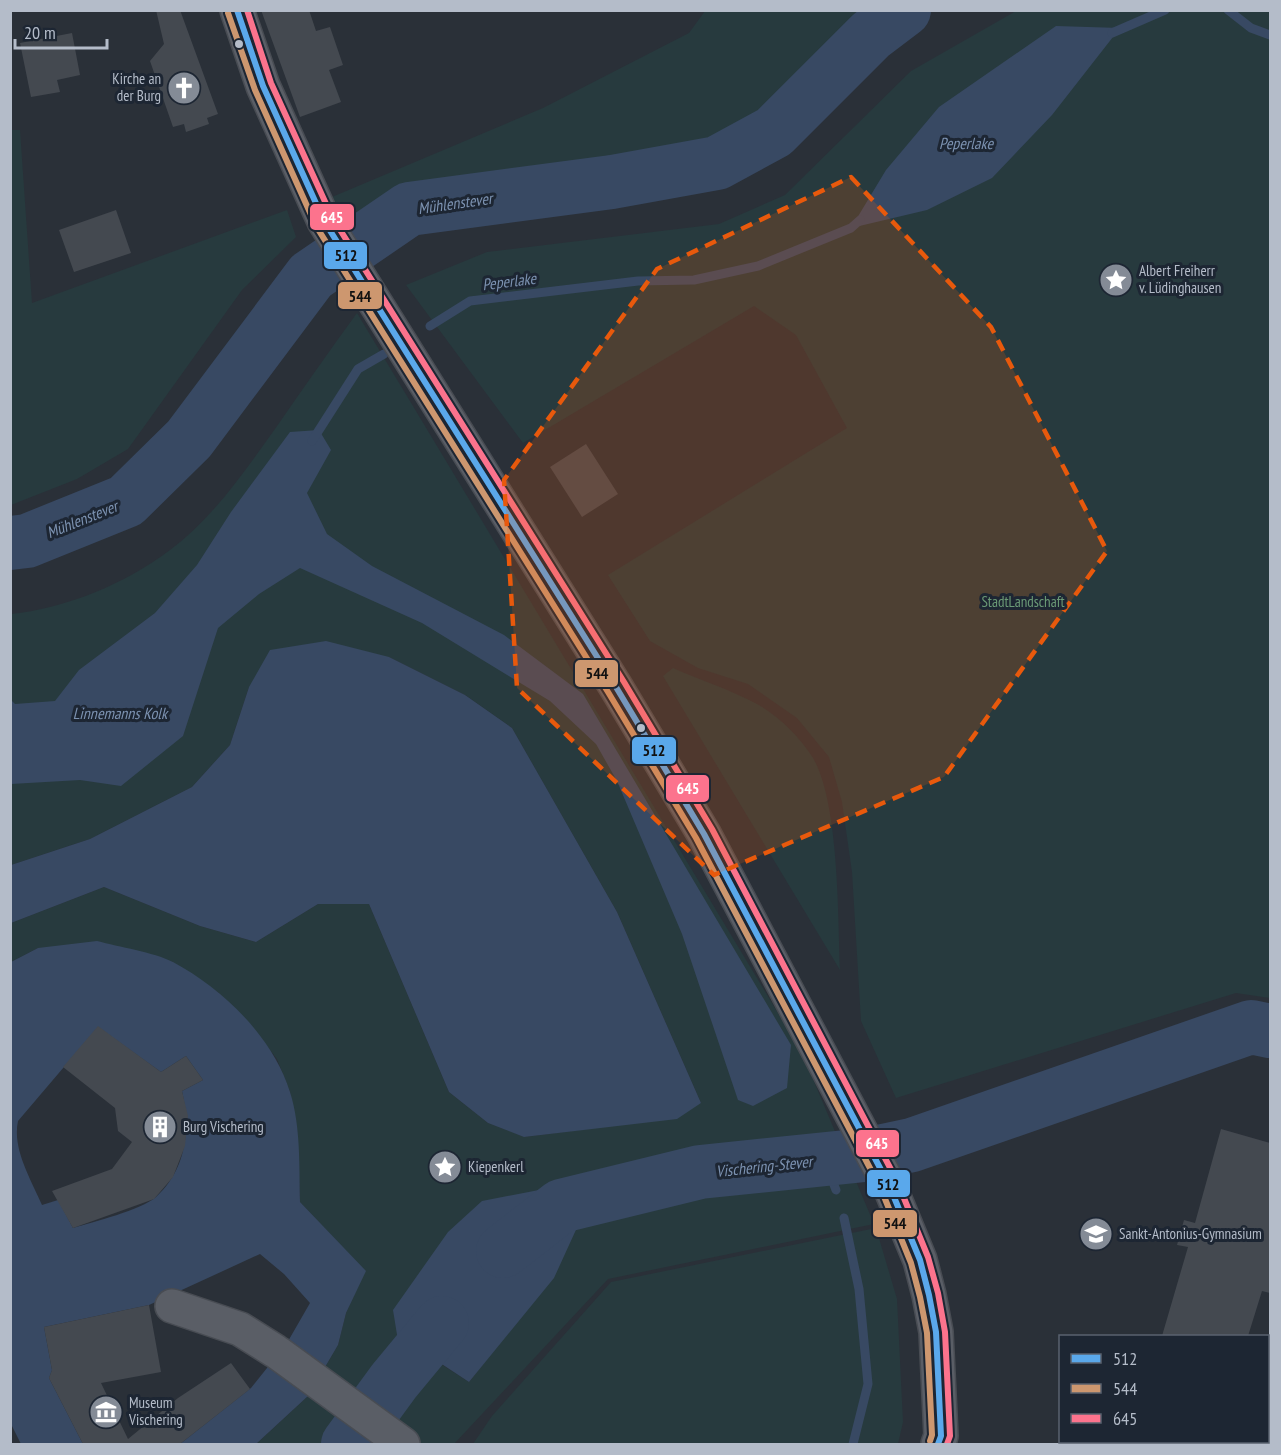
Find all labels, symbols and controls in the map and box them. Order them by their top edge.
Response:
scale bar [15,12,106,50]
text: 20 m [24,21,56,44]
unlabelled marker [233,38,245,50]
place label: Kirche an der Burg [112,69,161,105]
church icon: Kirche an der Burg [166,70,202,106]
water label: Peperlake [939,133,994,153]
water label: Mühlenstever [417,188,496,218]
line badge: 645 [309,203,355,231]
text: 645 [321,207,343,227]
line badge: 512 [323,241,368,270]
text: 512 [335,245,357,265]
place label: Albert Freiherr v. Lüdinghausen [1139,261,1221,297]
place icon: Albert Freiherr v. Lüdinghausen [1098,262,1134,298]
water label: Peperlake [481,268,538,294]
line badge: 544 [337,281,383,310]
text: 544 [349,286,372,306]
water label: Mühlenstever [44,495,123,542]
park label: StadtLandschaft [981,592,1065,611]
line badge: 544 [574,659,619,688]
text: 544 [586,663,609,683]
water label: Linnemanns Kolk [73,703,169,723]
unlabelled marker [635,722,647,734]
line badge: 512 [631,736,677,765]
text: 512 [643,740,665,760]
line badge: 645 [665,774,710,803]
text: 645 [677,778,699,798]
building icon: Burg Vischering [142,1109,178,1145]
place label: Burg Vischering [183,1117,264,1136]
line badge: 645 [855,1129,900,1158]
text: 645 [866,1133,888,1153]
place icon: Kiepenkerl [427,1149,463,1185]
water label: Vischering-Stever [715,1151,816,1181]
place label: Kiepenkerl [468,1157,524,1176]
line badge: 512 [866,1169,911,1198]
text: 512 [877,1174,899,1194]
line badge: 544 [872,1209,918,1238]
text: 544 [884,1213,907,1233]
school or university icon: Sankt-Antonius-Gymnasium [1078,1216,1114,1252]
place label: Sankt-Antonius-Gymnasium [1119,1224,1262,1243]
legend [1059,1335,1269,1443]
text: 512 [1113,1347,1137,1370]
text: 544 [1113,1377,1137,1400]
place label: Museum Vischering [128,1393,183,1429]
museum icon: Museum Vischering [88,1394,124,1430]
text: 645 [1113,1407,1137,1430]

